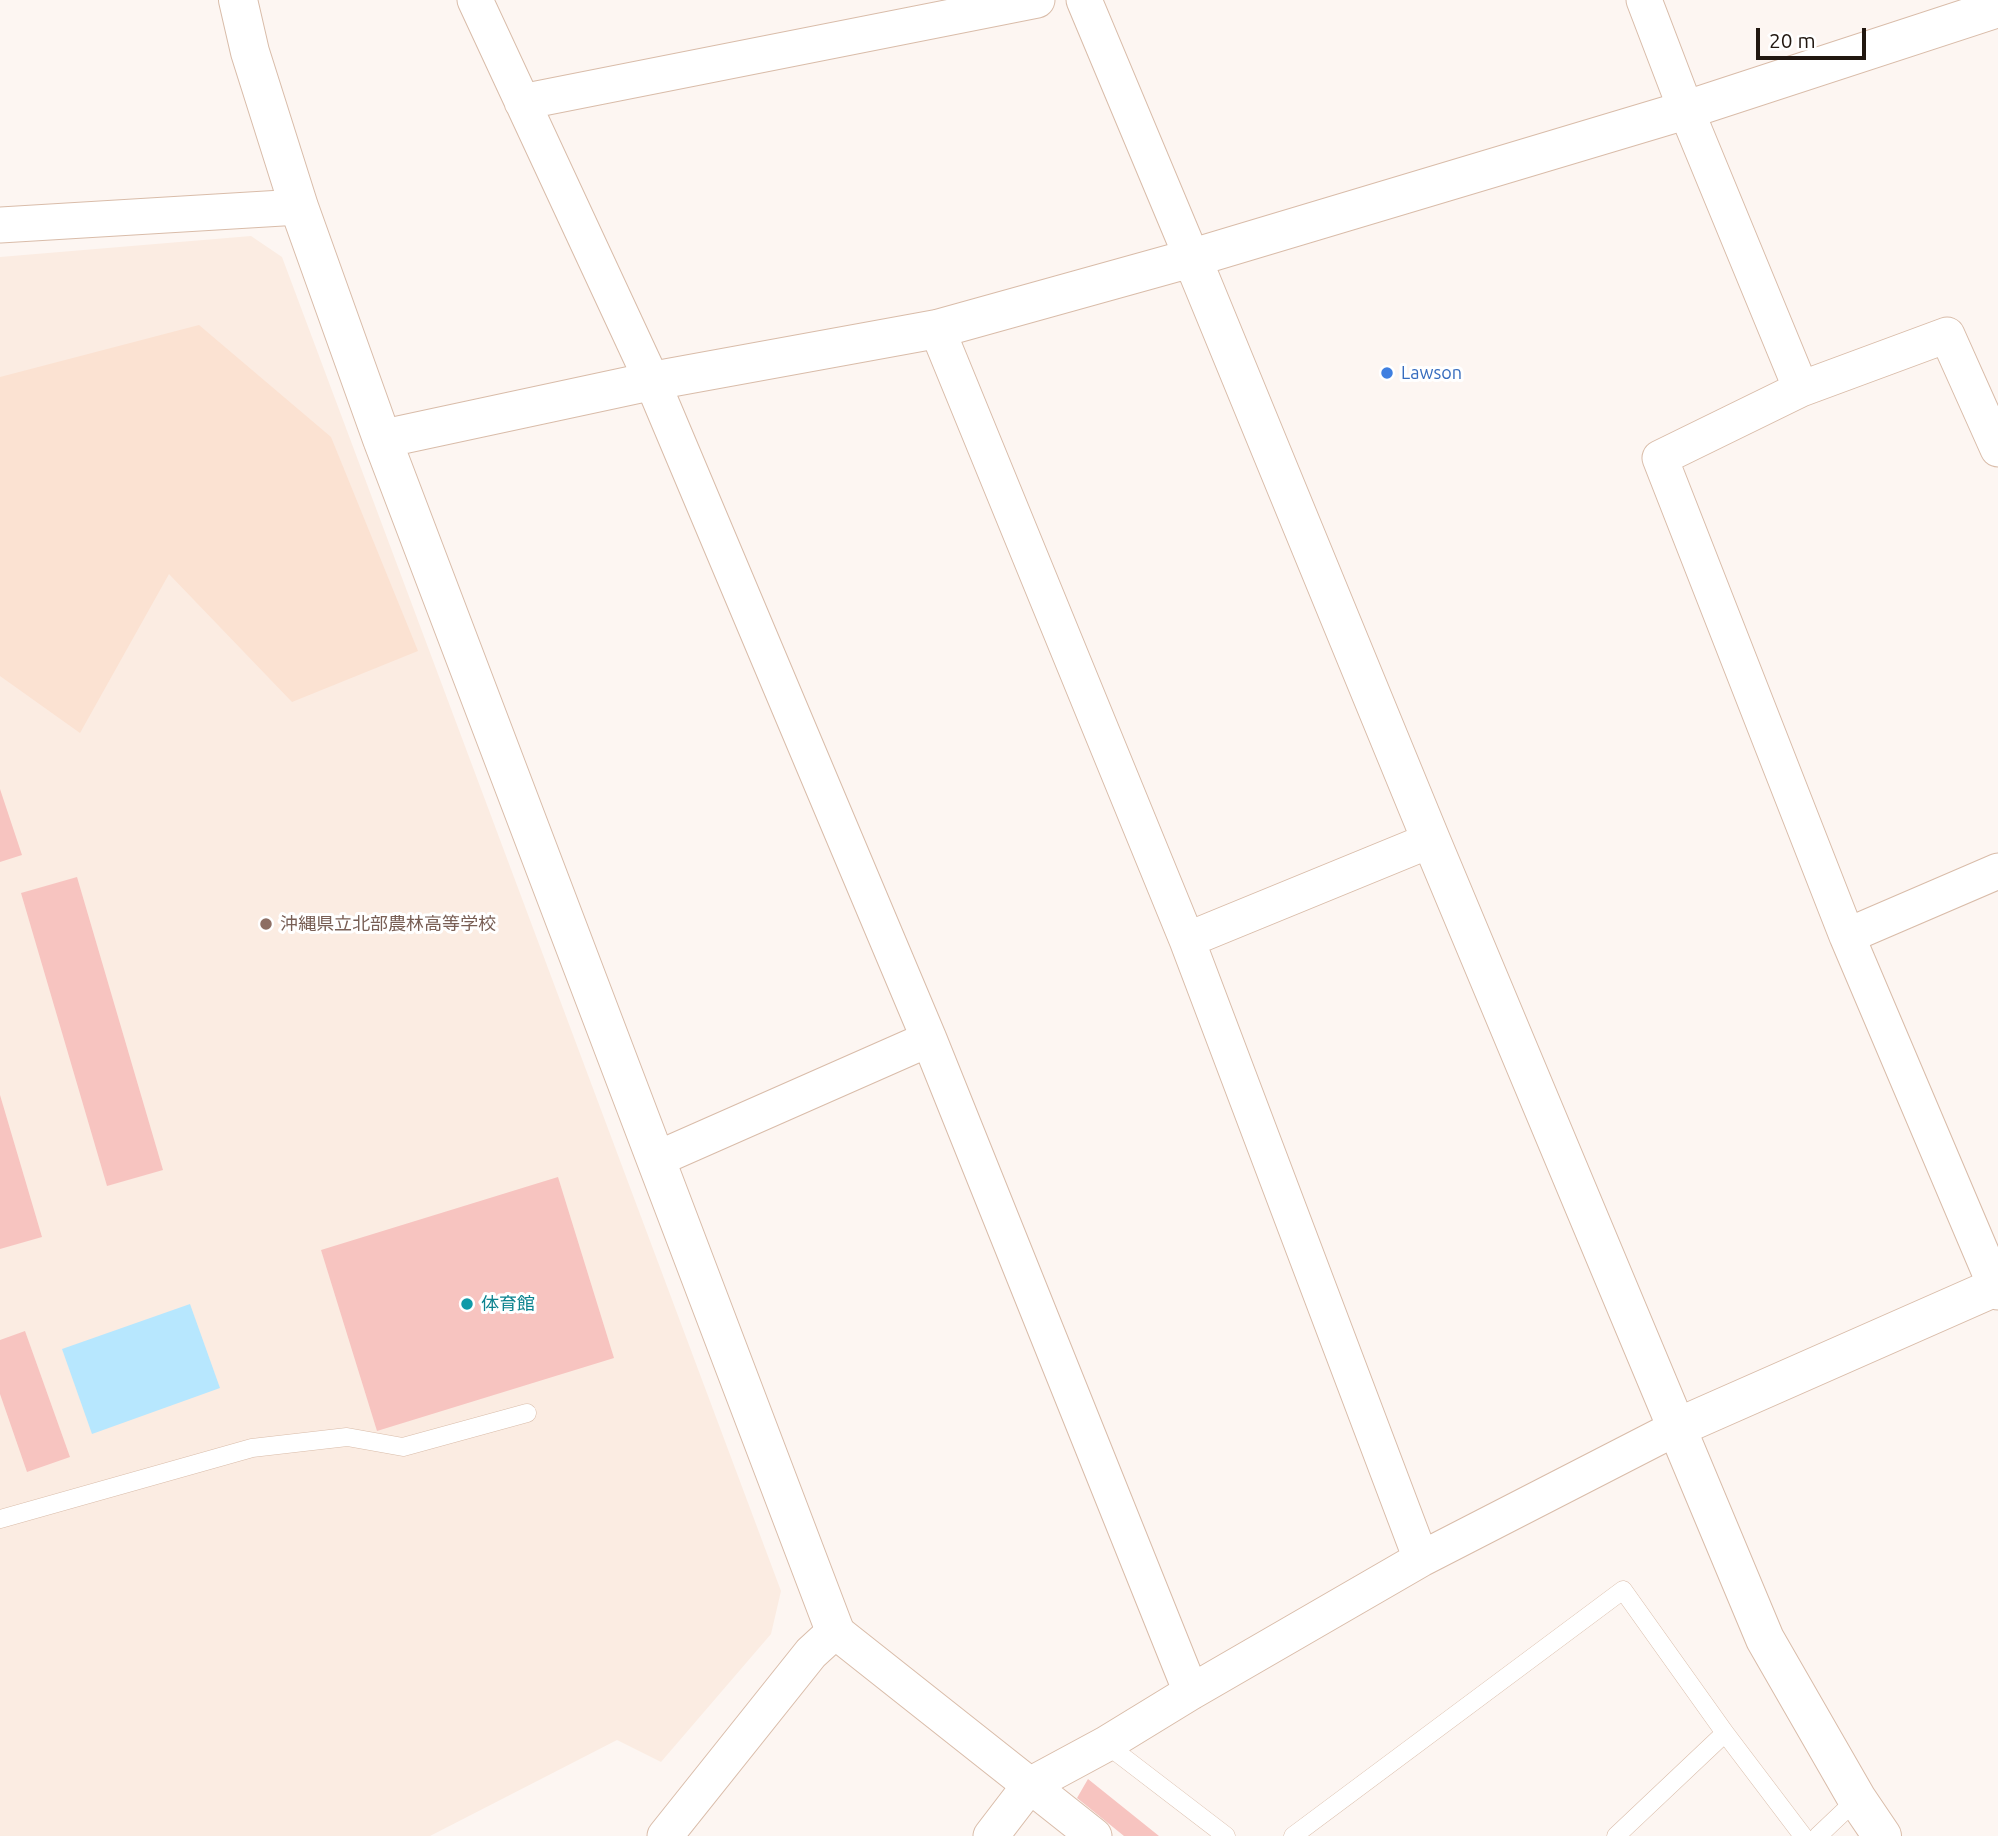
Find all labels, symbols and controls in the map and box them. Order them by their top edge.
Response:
scale bar [1760,14,1870,58]
text: 20 m [1769,28,1816,52]
place label: Lawson [1401,362,1462,384]
marker: Lawson [1379,365,1395,381]
place label: 沖縄県立北部農林高等学校 [280,913,496,935]
marker: 沖縄県立北部農林高等学校 [258,916,274,932]
place label: 体育館 [481,1293,535,1315]
marker: 体育館 [459,1296,475,1312]

